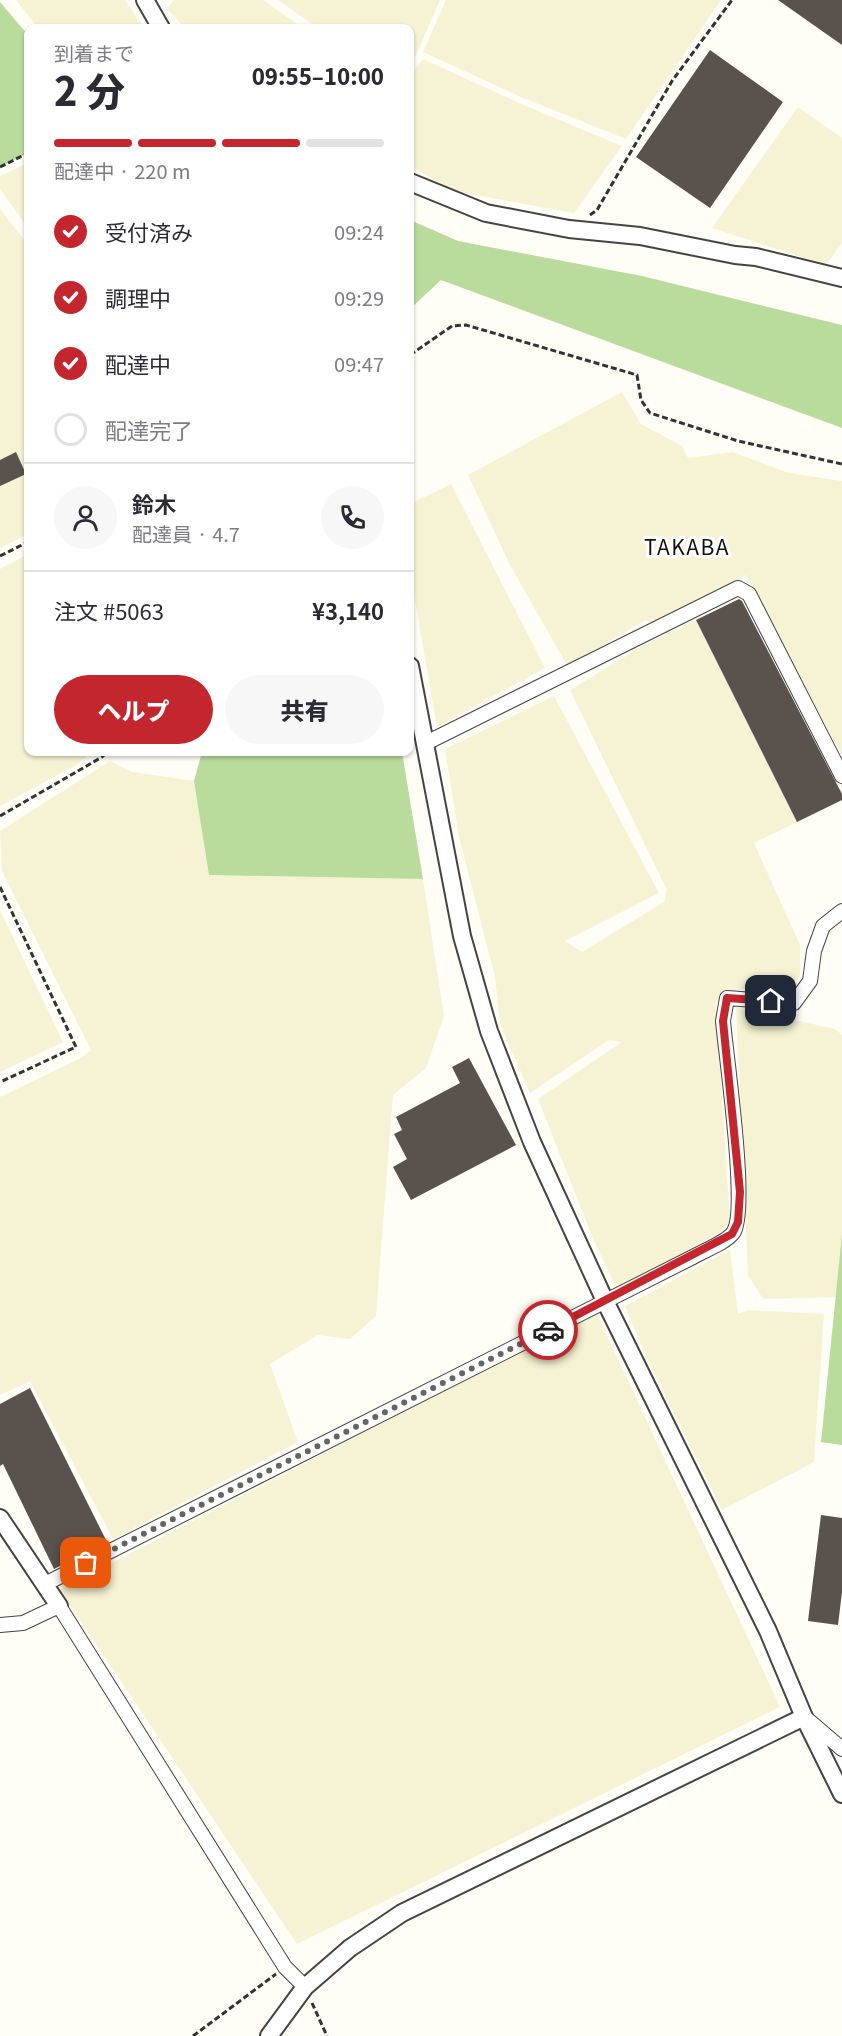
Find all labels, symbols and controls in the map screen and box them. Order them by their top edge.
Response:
text: 到着まで [54,38,134,67]
text: 09:55–10:00 [252,59,384,91]
text: 2 分 [54,61,125,117]
text: 配達中 · 220 m [54,156,190,185]
icon: check [54,215,87,248]
text: 受付済み [105,215,193,247]
text: 09:24 [334,217,384,246]
icon: check [54,281,87,314]
text: 調理中 [105,281,171,313]
text: 09:29 [334,283,384,312]
icon: check [54,347,87,380]
text: 配達中 [105,347,171,379]
text: 09:47 [334,349,384,378]
text: 配達完了 [105,413,193,445]
button: person [54,486,117,549]
button: phone [321,486,384,549]
text: 鈴木 [132,487,176,519]
text: 配達員 · 4.7 [132,519,240,548]
district label: TAKABA [644,531,730,561]
text: 注文 #5063 [54,594,164,626]
text: ¥3,140 [312,594,384,626]
button: ヘルプ [54,675,213,744]
button: 共有 [225,675,384,744]
pin [745,975,796,1026]
icon: home [754,984,787,1017]
courier [518,1300,578,1360]
icon: car [532,1314,565,1347]
pin [60,1537,111,1588]
icon: bag [69,1546,102,1579]

